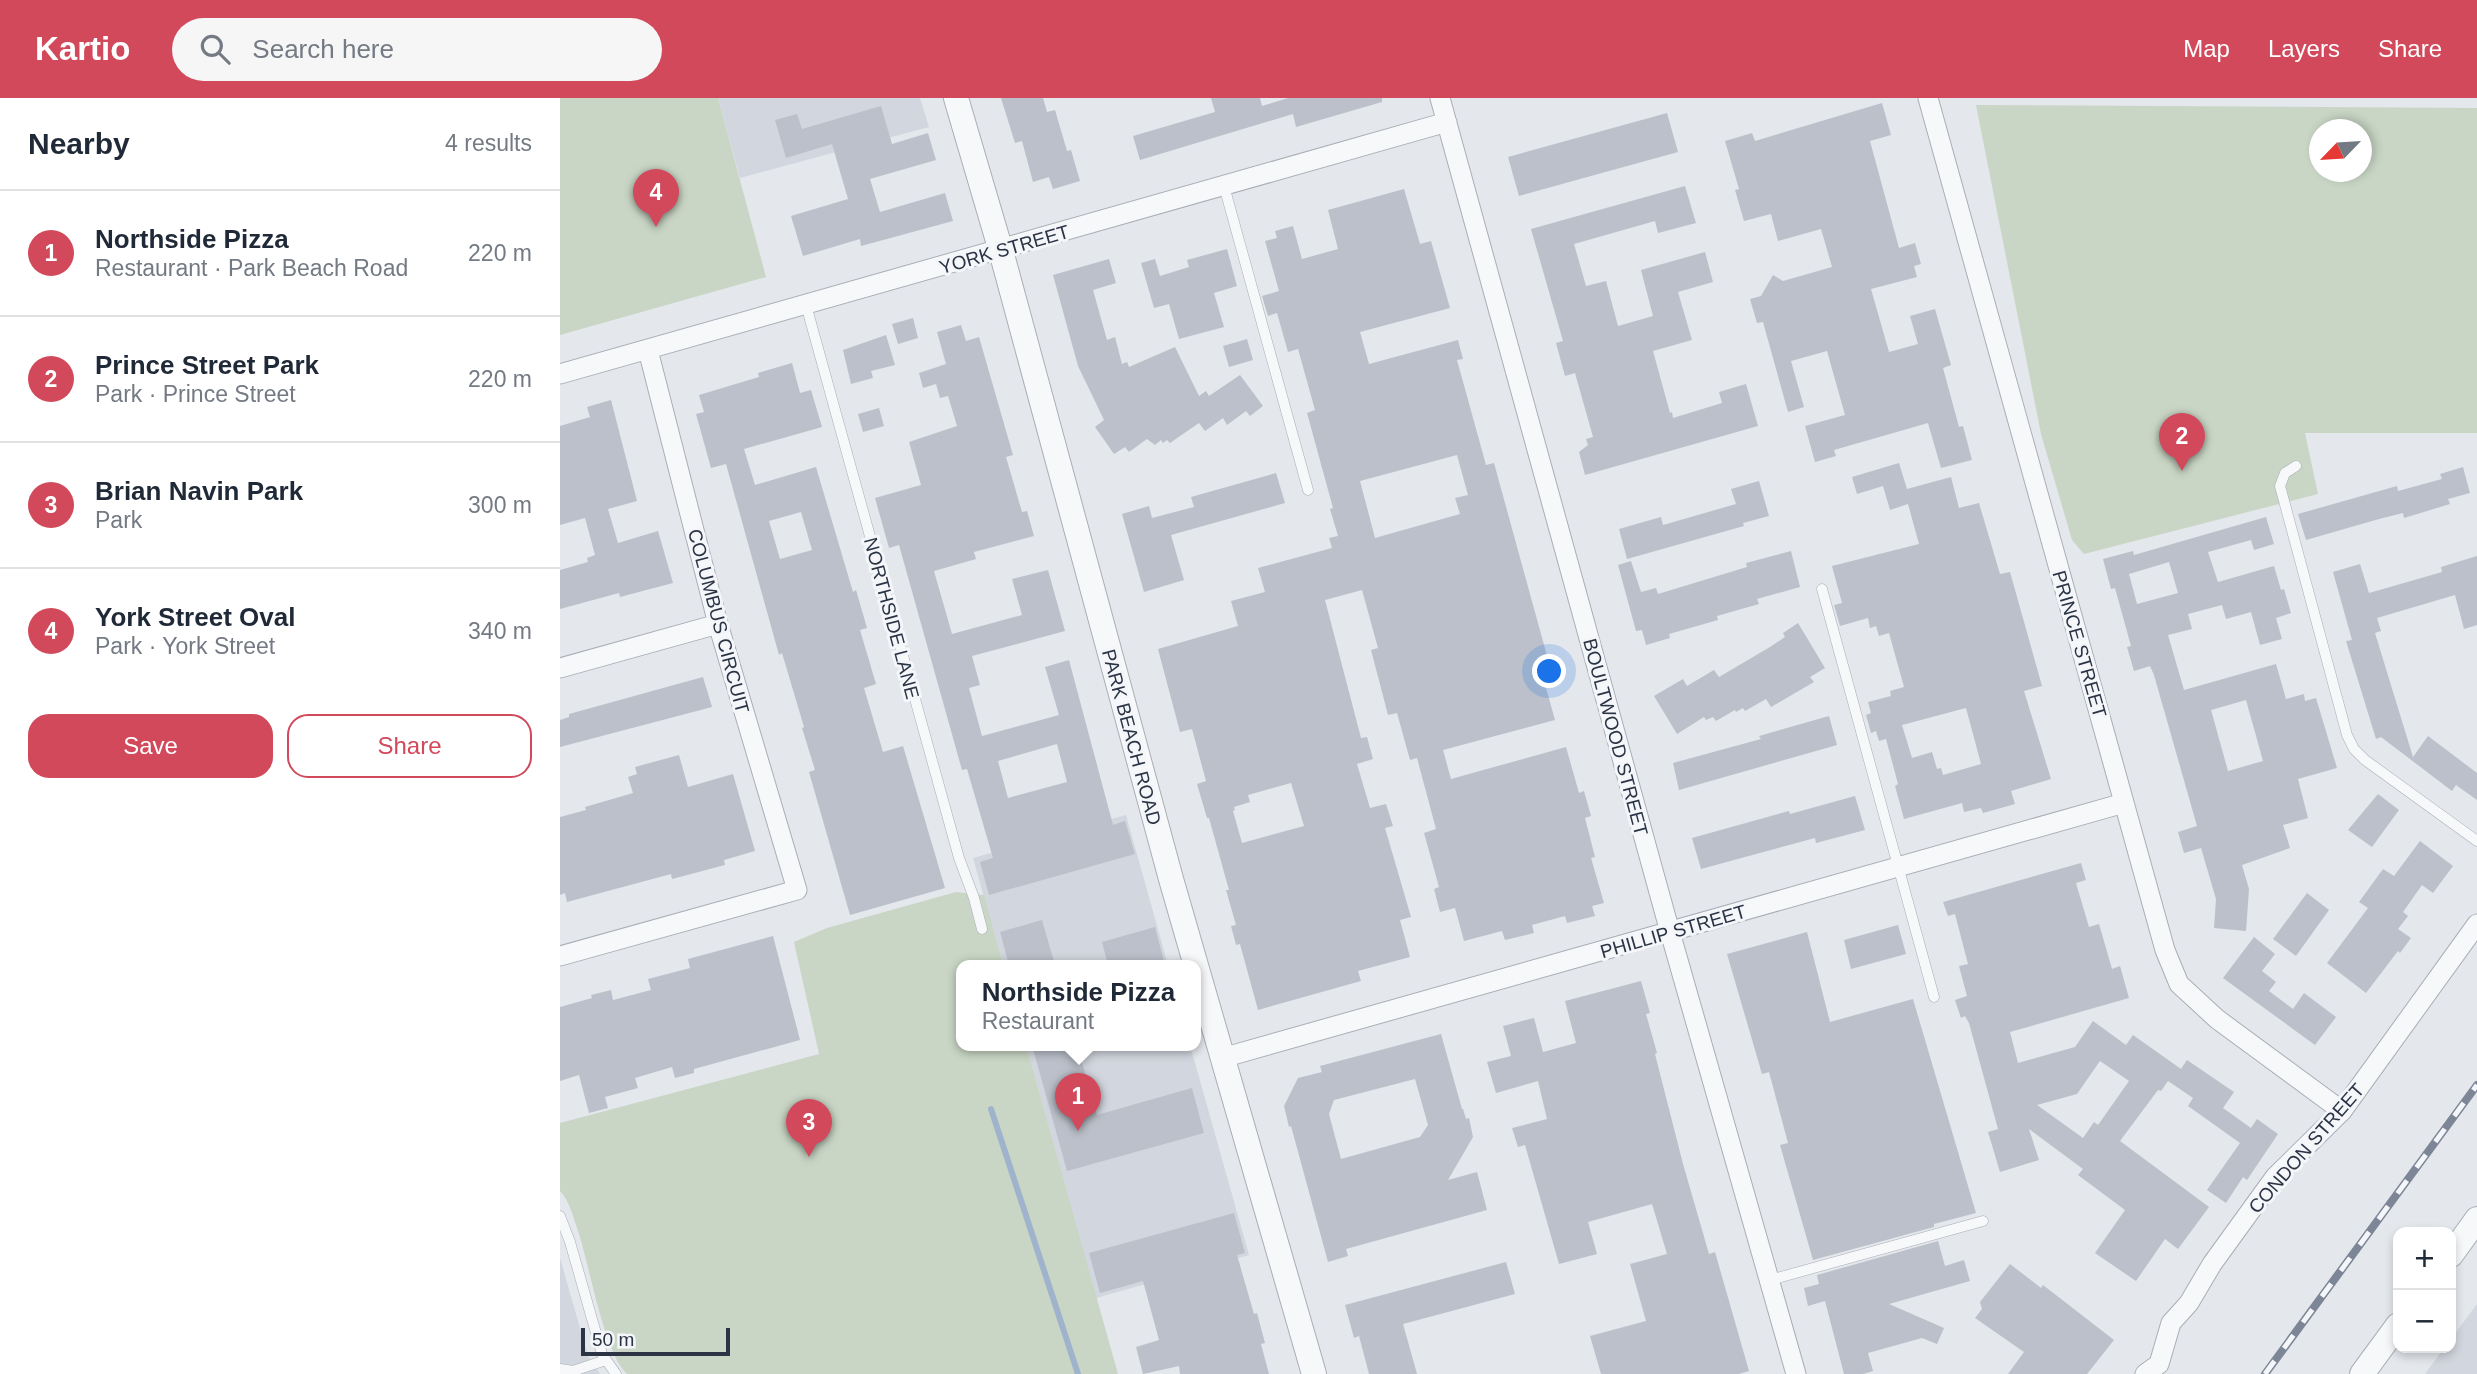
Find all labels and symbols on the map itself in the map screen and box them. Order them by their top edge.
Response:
north arrow [2309,119,2372,182]
pin: 4 [633,169,679,227]
street label: YORK STREET [937,221,1072,278]
pin: 2 [2159,413,2205,471]
street label: COLUMBUS CIRCUIT [684,527,753,716]
street label: NORTHSIDE LANE [860,535,923,701]
street label: PRINCE STREET [2048,568,2111,720]
street label: BOULTWOOD STREET [1579,636,1652,838]
street label: PARK BEACH ROAD [1098,647,1165,827]
your location [1532,654,1566,688]
street label: PHILLIP STREET [1598,901,1749,962]
pin: 1 [1055,1073,1101,1131]
street label: CONDON STREET [2244,1079,2369,1217]
pin: 3 [786,1099,832,1157]
scale bar [581,1325,730,1357]

